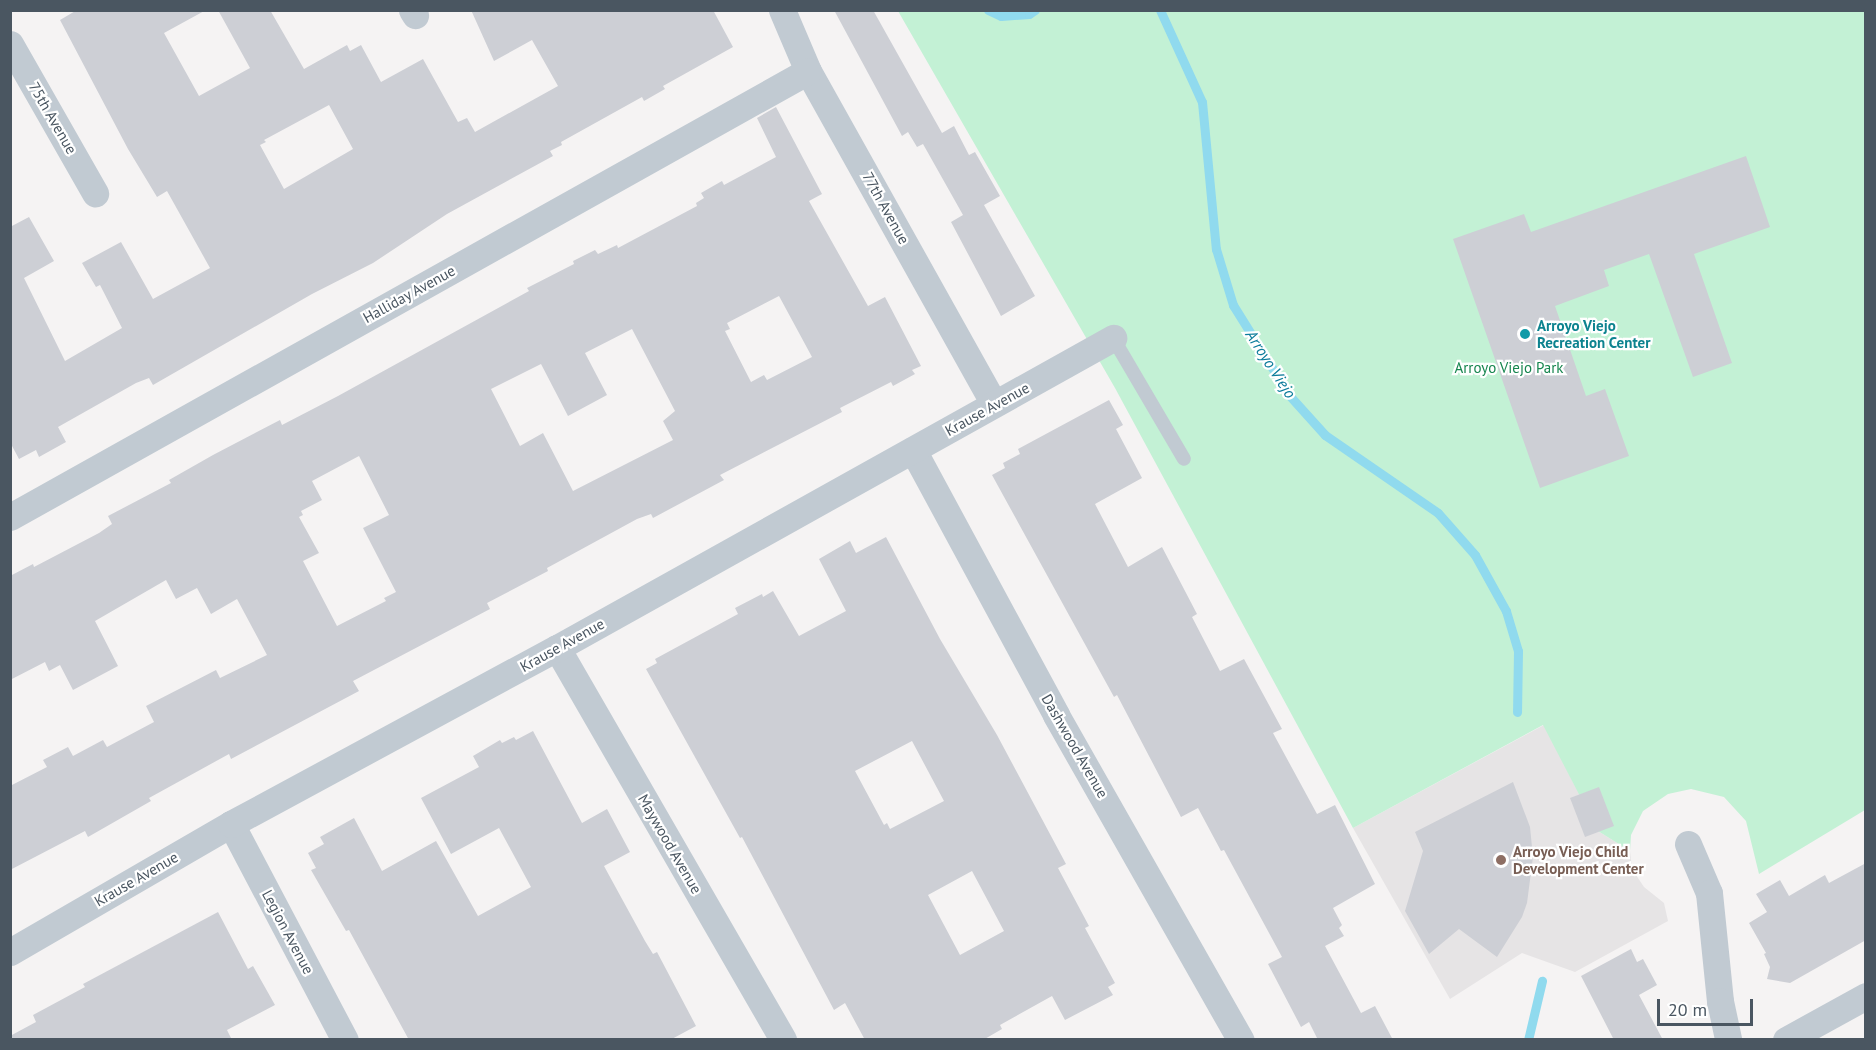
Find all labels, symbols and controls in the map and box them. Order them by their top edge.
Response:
street label: 75th Avenue [25,79,81,157]
street label: 77th Avenue [859,169,913,247]
street label: Halliday Avenue [359,261,459,327]
place label: Arroyo Viejo Recreation Center [1537,316,1651,351]
water label: Arroyo Viejo [1242,326,1300,402]
marker: Arroyo Viejo Recreation Center [1518,327,1532,341]
park label: Arroyo Viejo Park [1454,359,1564,377]
street label: Krause Avenue [941,378,1033,440]
street label: Krause Avenue [516,614,608,676]
street label: Dashwood Avenue [1038,691,1112,801]
street label: Maywood Avenue [634,791,706,897]
place label: Arroyo Viejo Child Development Center [1513,842,1644,877]
street label: Krause Avenue [91,848,181,910]
marker: Arroyo Viejo Child Development Center [1494,853,1508,867]
street label: Legion Avenue [258,886,318,978]
scale bar [1660,987,1756,1025]
text: 20 m [1668,998,1707,1021]

